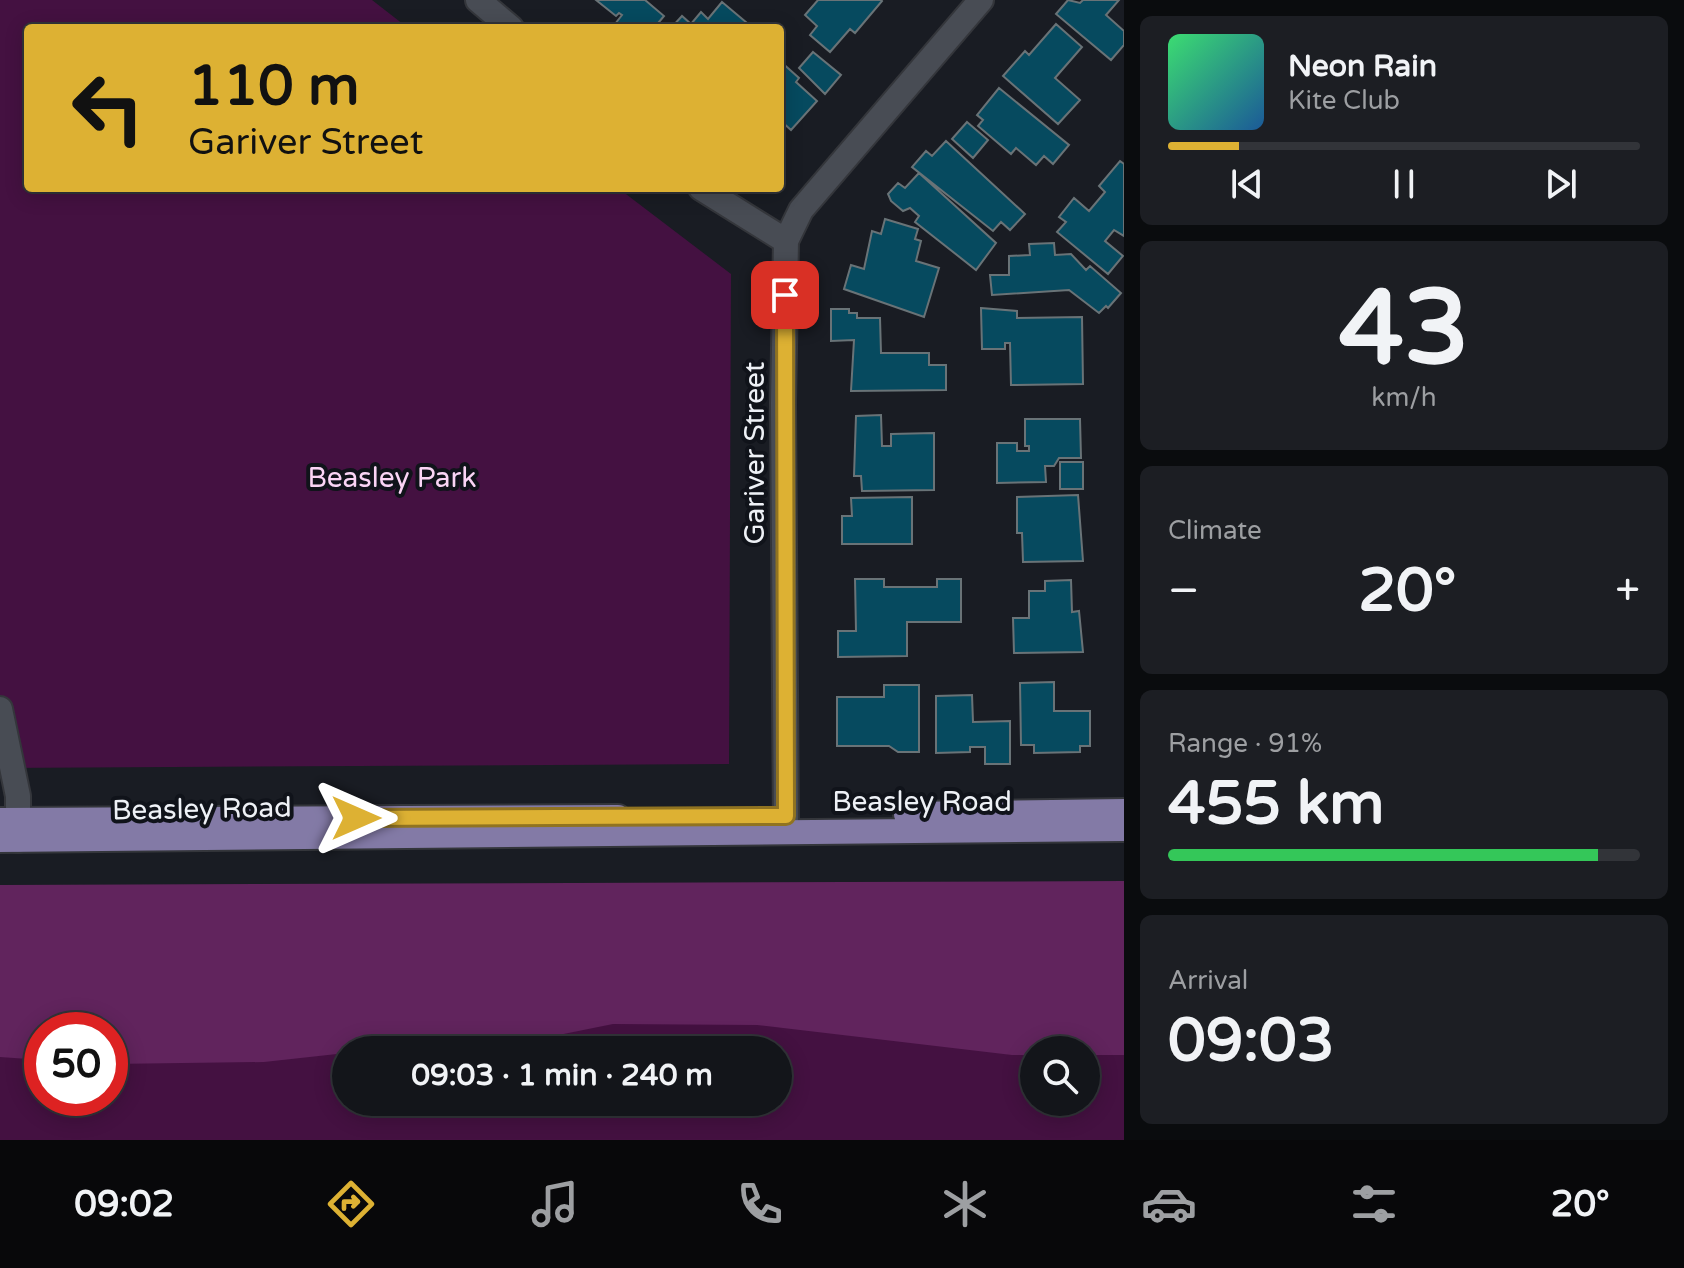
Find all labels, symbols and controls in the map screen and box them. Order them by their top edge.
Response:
text: Neon Rain [1288,48,1437,85]
text: 110 m [188,53,359,120]
icon: left [56,56,160,160]
text: Kite Club [1288,85,1400,116]
text: Gariver Street [188,121,423,164]
icon: previous [1225,162,1269,206]
icon: pause [1382,162,1426,206]
icon: next [1539,162,1583,206]
pin [751,261,819,329]
text: 43 [1339,267,1469,392]
icon: arrive [763,273,807,317]
street label: Gariver Street [738,361,772,545]
text: km/h [1371,382,1437,413]
park label: Beasley Park [307,461,477,495]
text: Climate [1168,515,1262,546]
text: 20° [1358,555,1456,627]
text: − [1168,565,1199,618]
text: + [1615,565,1640,618]
text: Range · 91% [1168,728,1322,759]
text: 455 km [1168,768,1384,840]
position arrow [314,776,398,860]
street label: Beasley Road [832,785,1012,819]
street label: Beasley Road [112,790,292,828]
text: Arrival [1168,965,1248,996]
text: 09:03 [1168,1005,1334,1077]
speed limit sign: 50 [24,1012,128,1116]
map controls [1020,1036,1100,1116]
button: search [1020,1036,1100,1116]
text: 09:03 · 1 min · 240 m [411,1057,713,1094]
icon: directions [323,1176,379,1232]
icon: music [527,1176,583,1232]
icon: phone [732,1176,788,1232]
icon: climate [937,1176,993,1232]
icon: car [1141,1176,1197,1232]
icon: filters [1346,1176,1402,1232]
text: 09:02 [74,1183,174,1226]
text: 20° [1551,1183,1610,1226]

